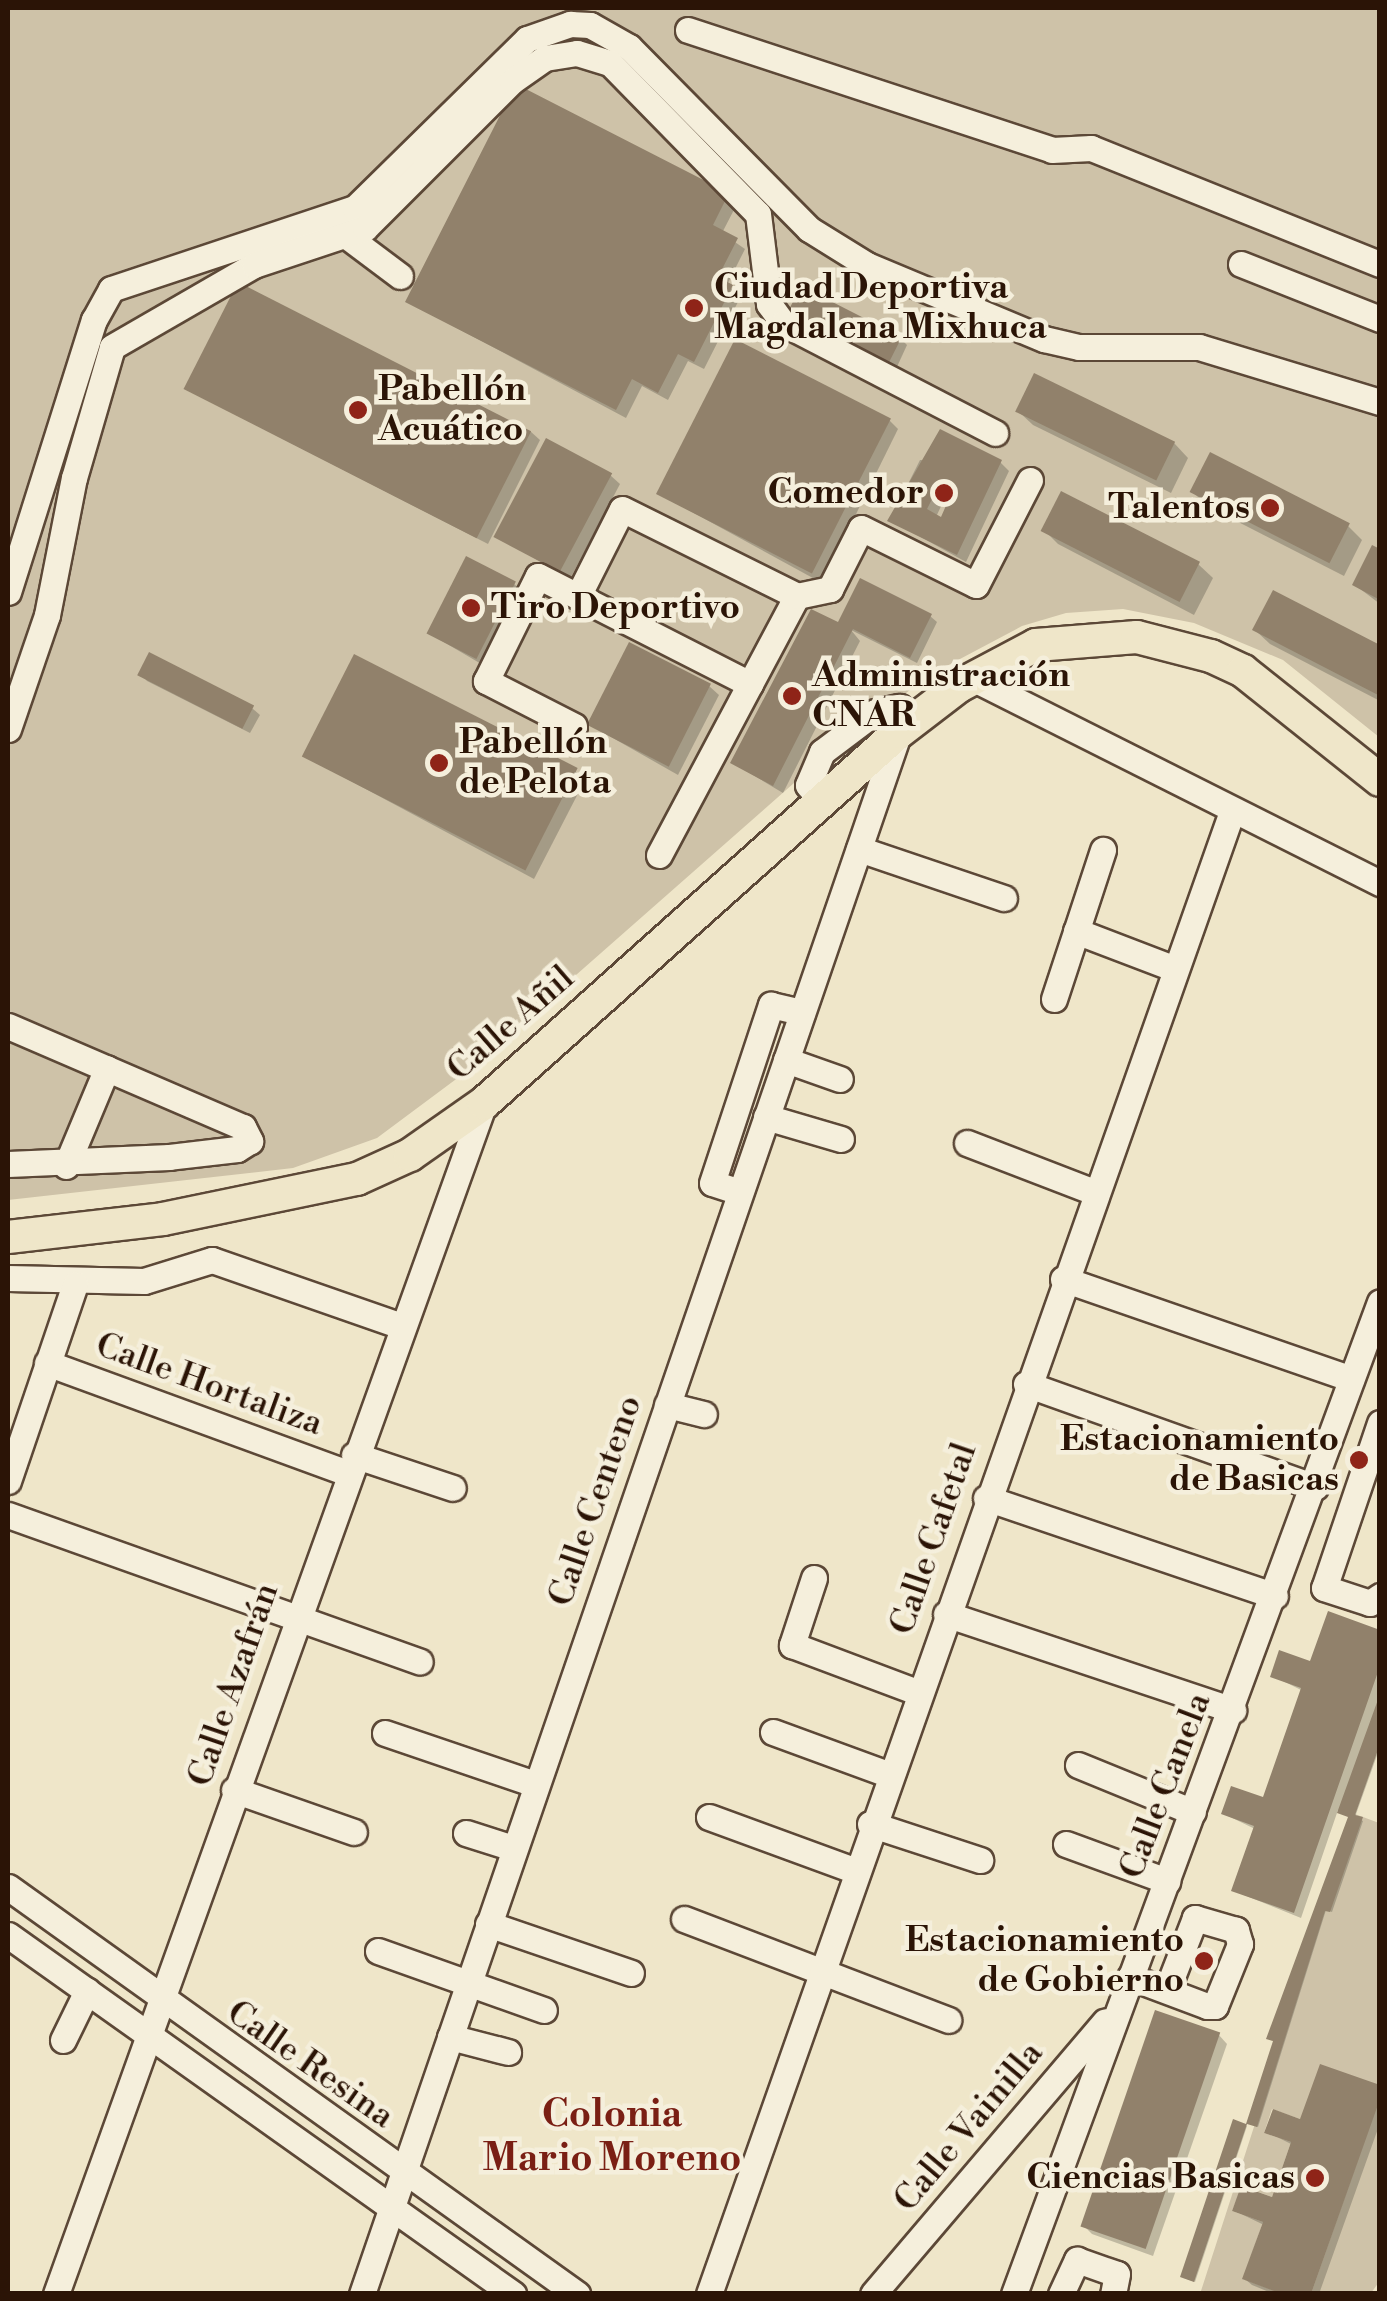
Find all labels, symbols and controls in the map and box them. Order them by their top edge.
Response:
place label: Ciudad Deportiva Magdalena Mixhuca [714,267,1047,349]
marker: Ciudad Deportiva Magdalena Mixhuca [683,297,705,319]
place label: Pabellón Acuático [378,369,526,451]
marker: Pabellón Acuático [347,399,369,421]
place label: Comedor [767,472,924,514]
marker: Comedor [933,482,955,504]
place label: Talentos [1108,487,1250,529]
marker: Talentos [1259,497,1281,519]
place label: Tiro Deportivo [491,587,740,629]
marker: Tiro Deportivo [460,597,482,619]
place label: Administración CNAR [812,655,1070,737]
marker: Administración CNAR [781,685,803,707]
place label: Pabellón de Pelota [459,722,611,804]
marker: Pabellón de Pelota [428,752,450,774]
street label: Calle Añil [439,958,583,1090]
street label: Calle Hortaliza [90,1325,328,1445]
street label: Calle Centeno [540,1390,652,1612]
place label: Estacionamiento de Basicas [1060,1419,1339,1501]
street label: Calle Cafetal [882,1438,986,1640]
marker: Estacionamiento de Basicas [1348,1449,1370,1471]
street label: Calle Azafrán [180,1578,288,1792]
street label: Calle Canela [1111,1687,1221,1885]
place label: Estacionamiento de Gobierno [905,1920,1184,2002]
marker: Estacionamiento de Gobierno [1193,1950,1215,1972]
street label: Calle Resina [218,1992,402,2138]
street label: Calle Vainilla [886,2033,1052,2221]
district label: Colonia Mario Moreno [483,2092,741,2182]
place label: Ciencias Basicas [1026,2157,1295,2199]
marker: Ciencias Basicas [1304,2167,1326,2189]

